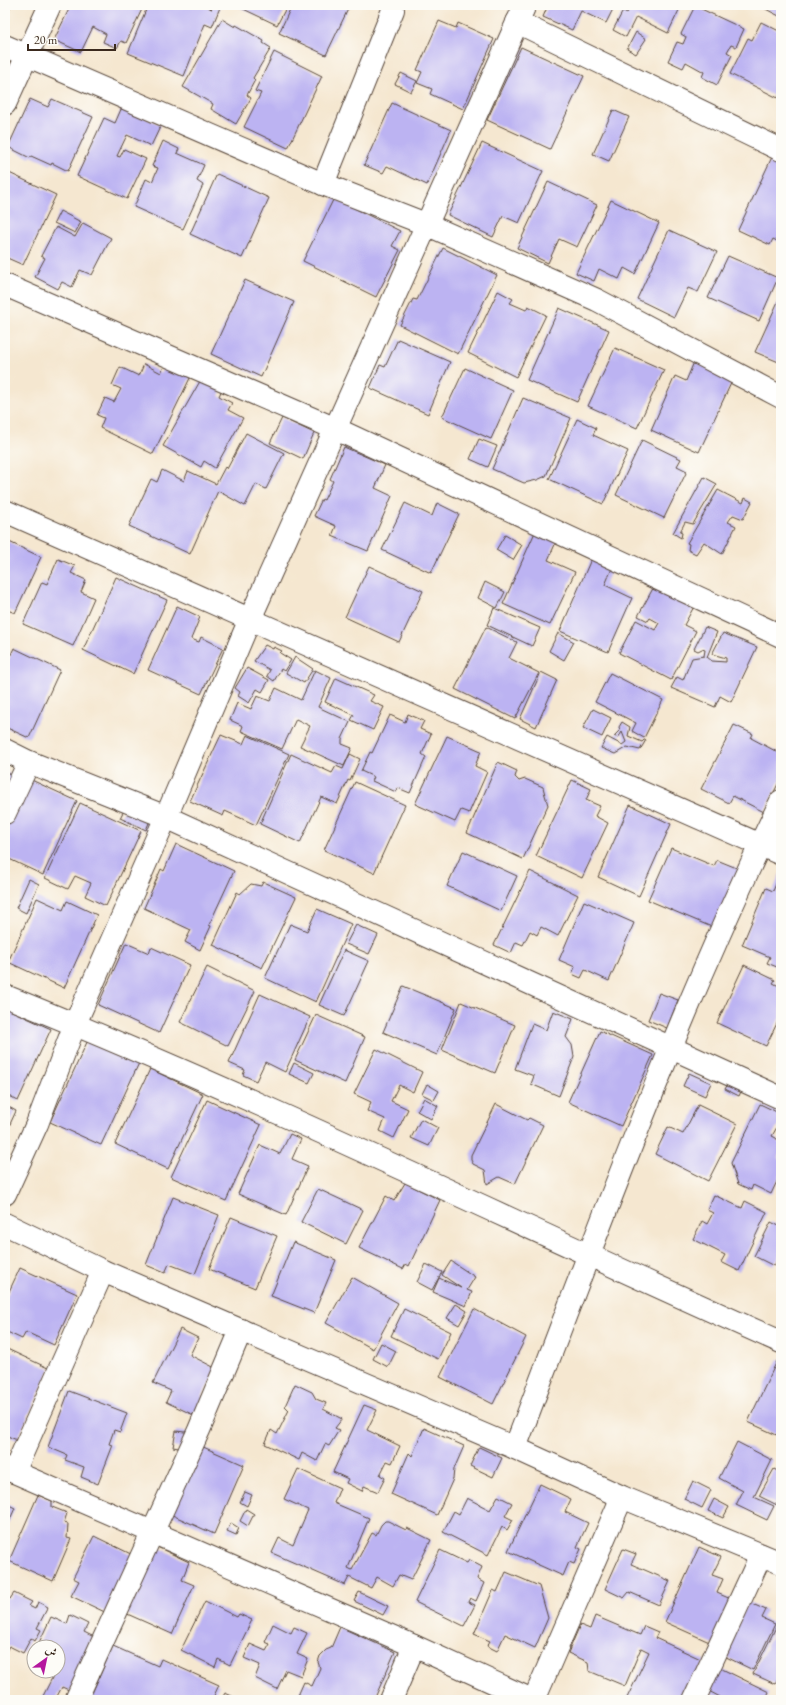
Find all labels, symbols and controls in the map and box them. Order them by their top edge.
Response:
scale bar [28,26,115,52]
text: 20 m [34,32,58,48]
north arrow [26,1639,66,1679]
text: ش [43,1642,60,1660]

